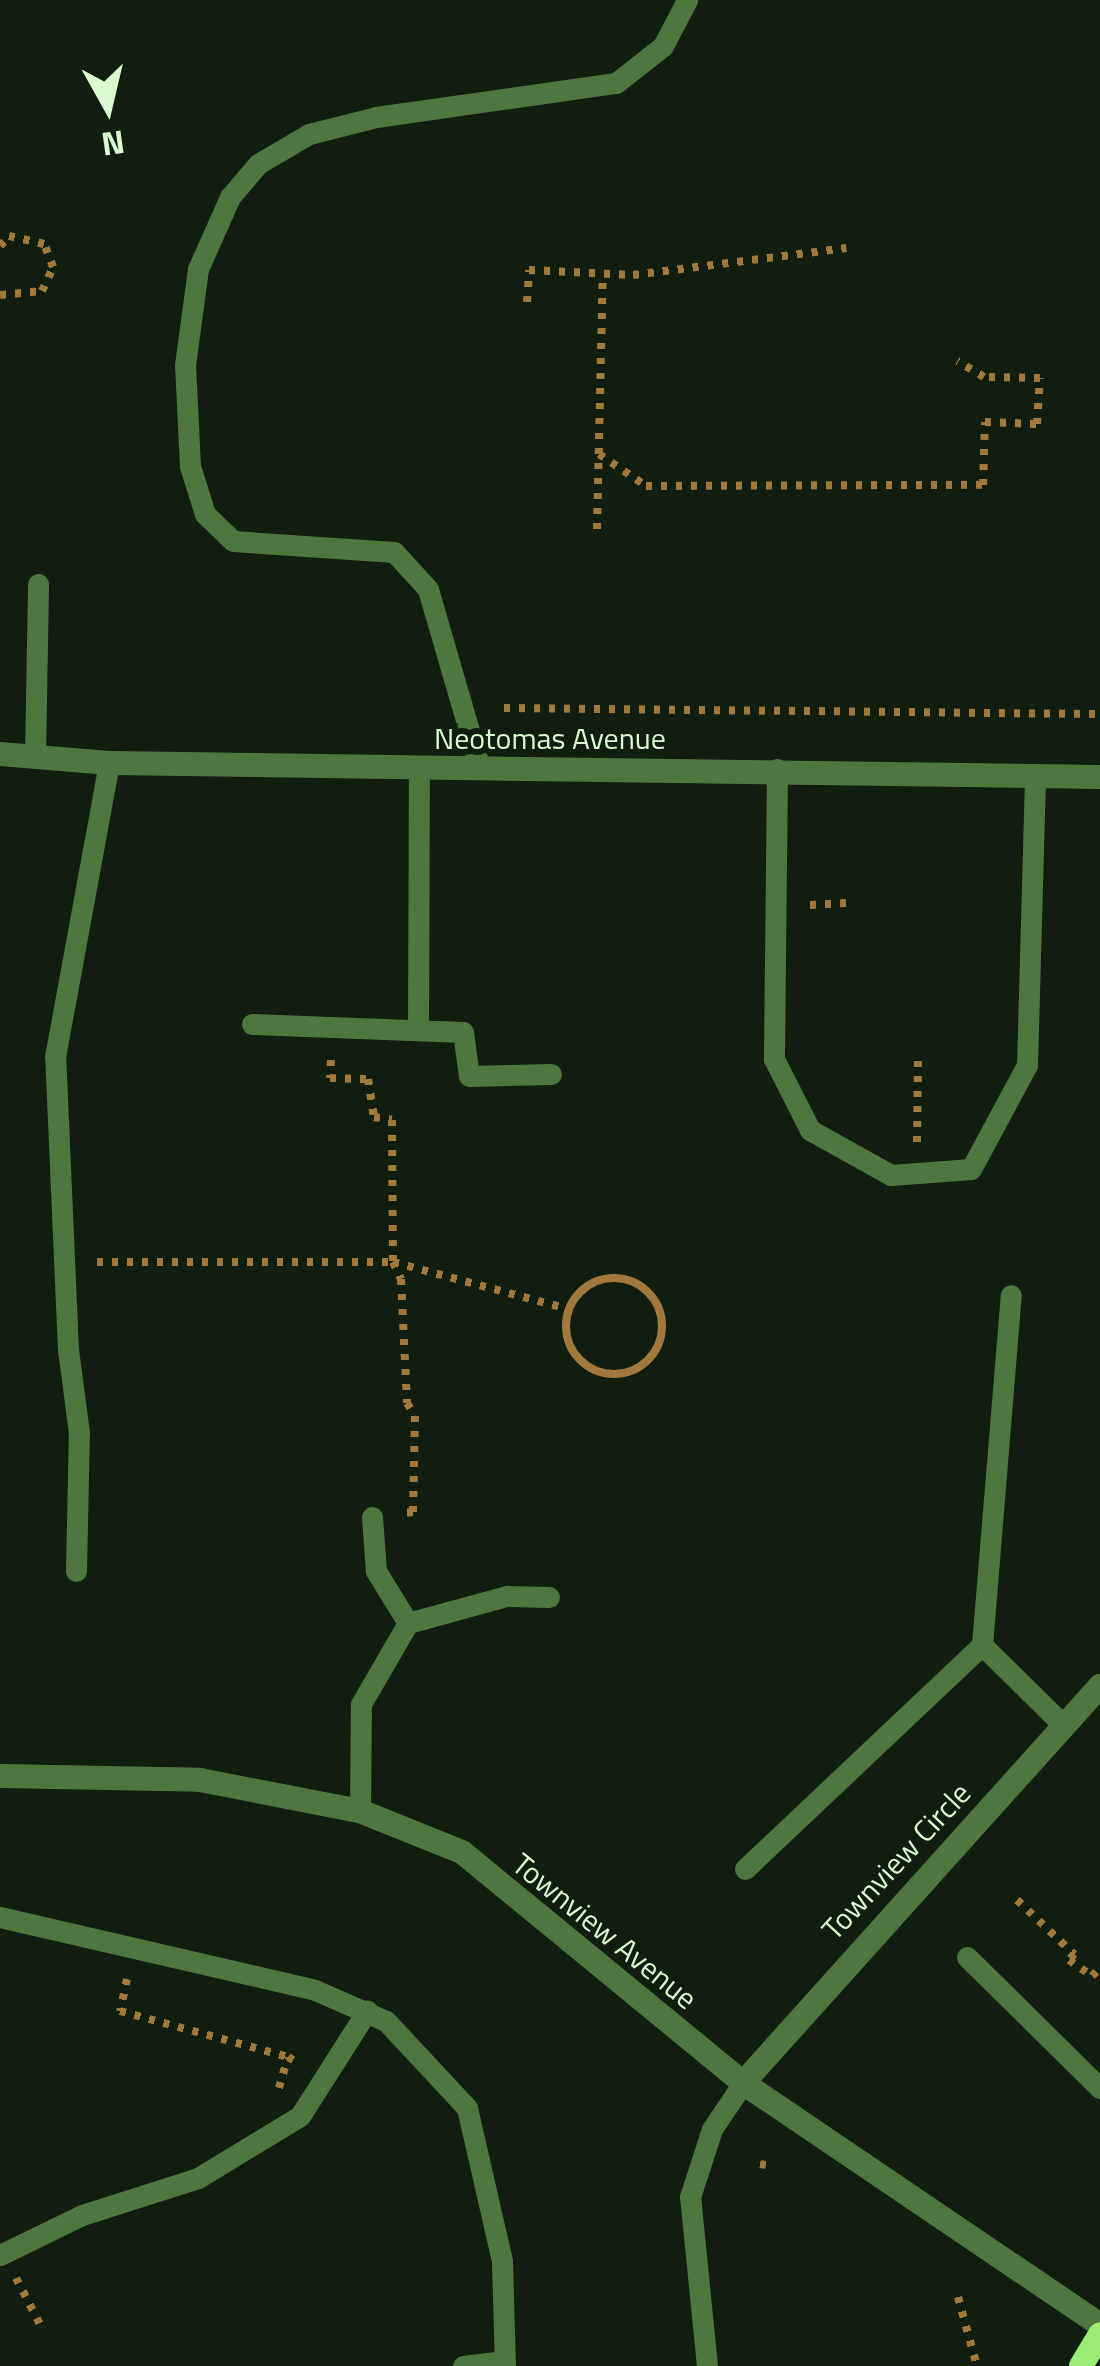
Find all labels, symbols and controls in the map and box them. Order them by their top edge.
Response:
north arrow [48,48,168,168]
text: N [98,117,128,170]
street label: Neotomas Avenue [434,720,666,756]
street label: Townview Circle [814,1775,978,1947]
street label: Townview Avenue [506,1846,704,2016]

